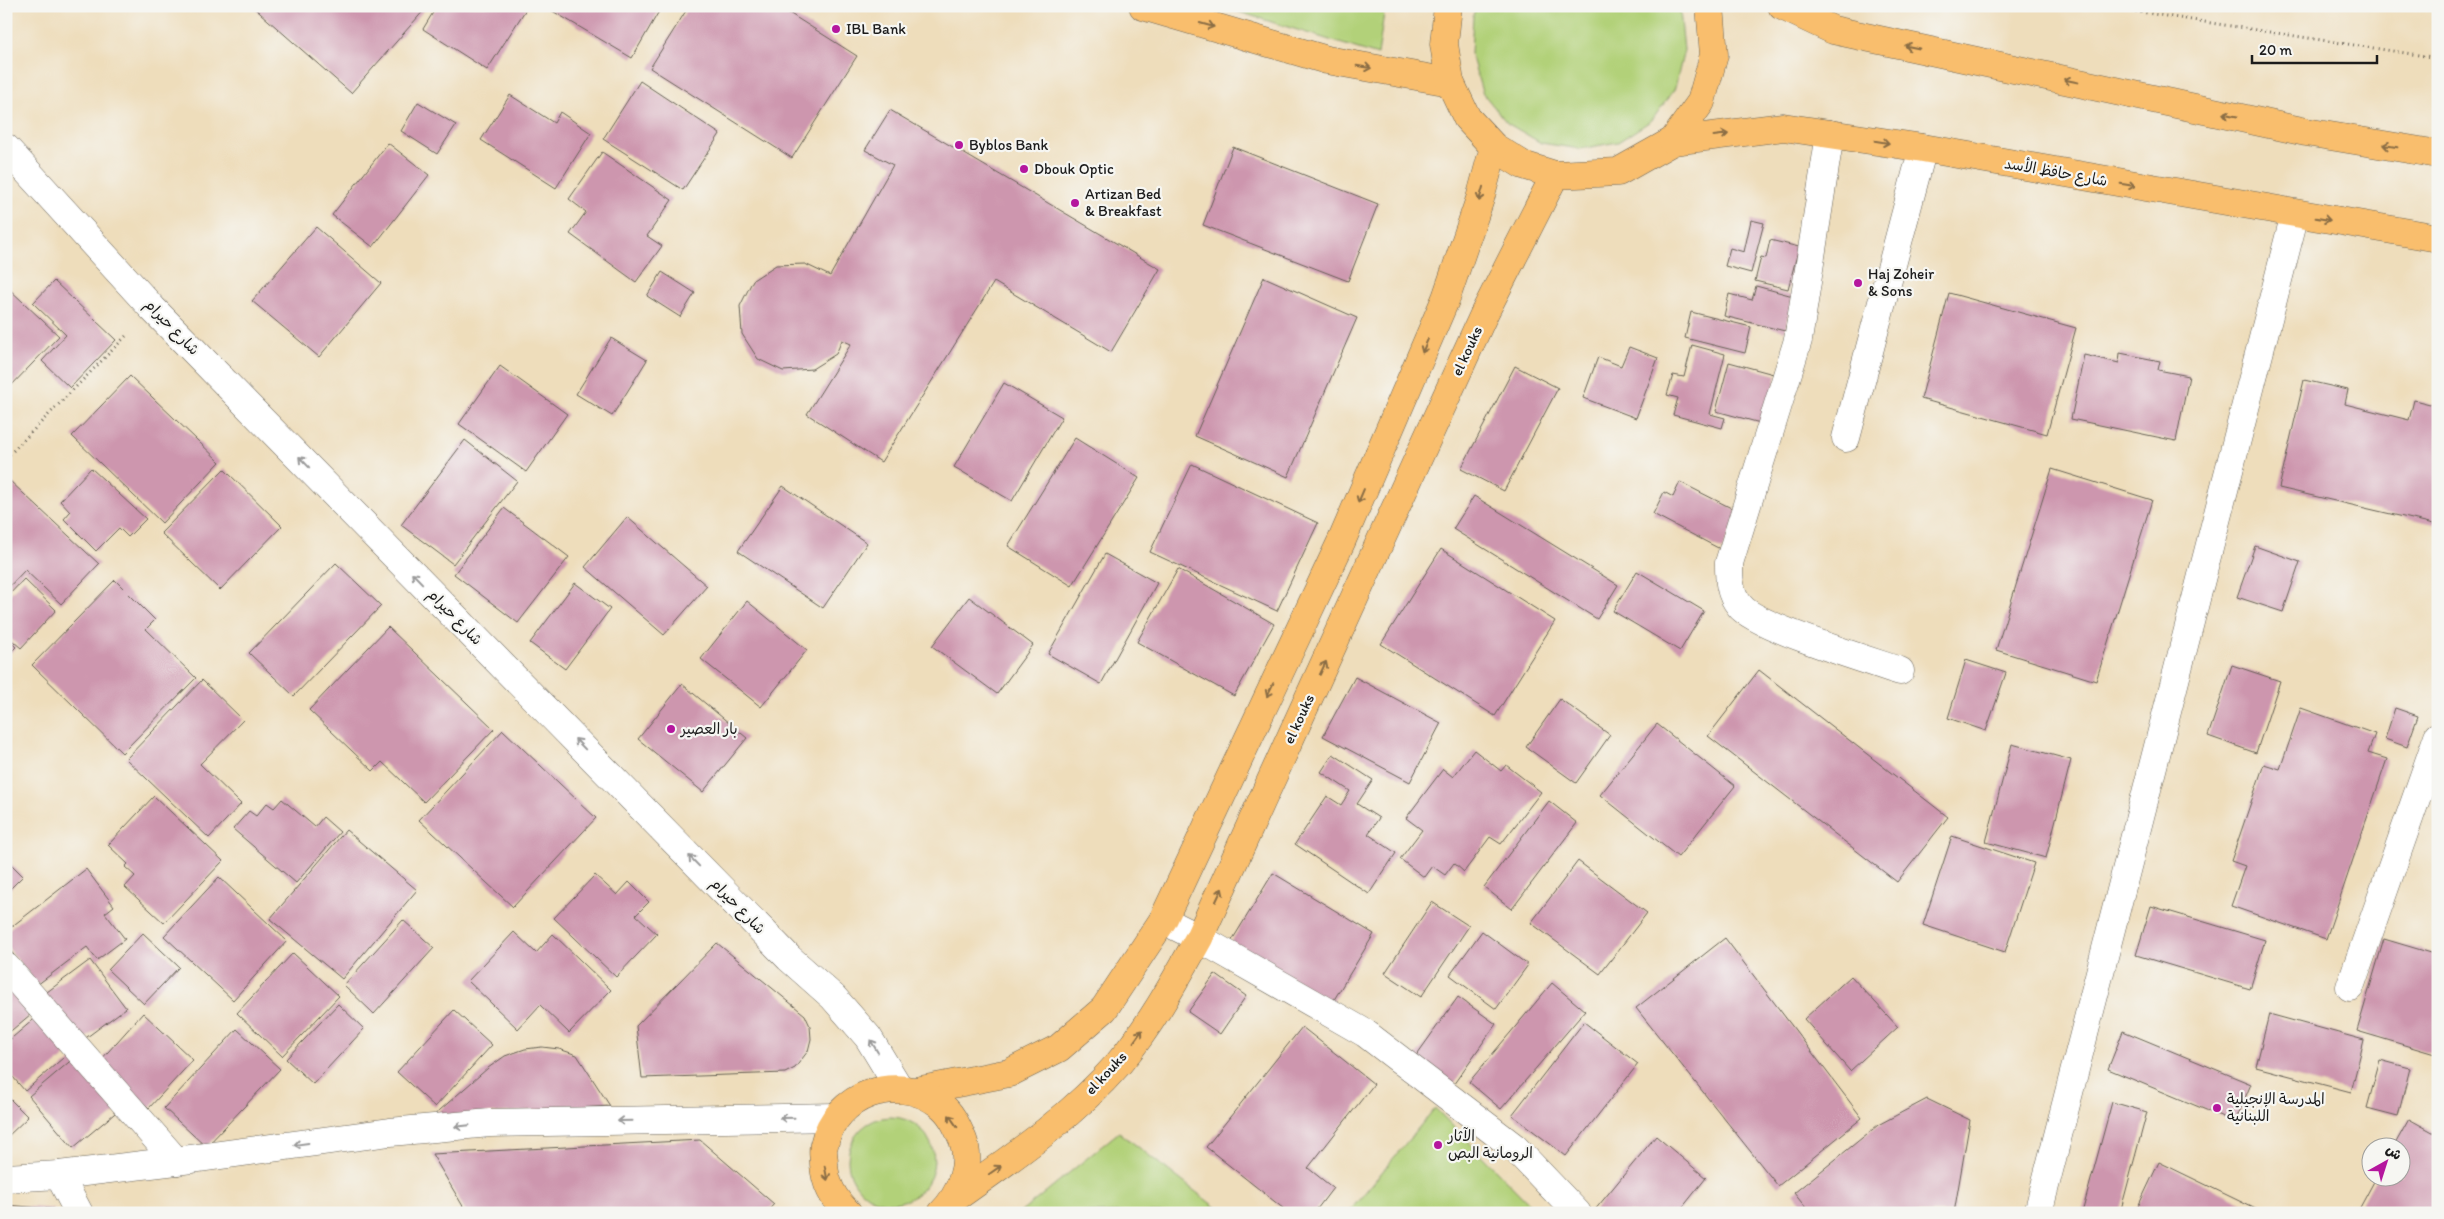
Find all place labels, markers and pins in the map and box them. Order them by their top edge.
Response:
place label: IBL Bank [846,20,906,38]
marker: IBL Bank [830,23,842,35]
place label: Byblos Bank [969,136,1048,154]
marker: Byblos Bank [953,139,965,151]
place label: Dbouk Optic [1034,160,1114,178]
marker: Dbouk Optic [1018,163,1030,175]
place label: Artizan Bed & Breakfast [1085,185,1162,220]
marker: Artizan Bed & Breakfast [1069,197,1081,209]
place label: Haj Zoheir & Sons [1868,265,1934,300]
marker: Haj Zoheir & Sons [1852,277,1864,289]
place label: بار العصير [679,720,738,738]
marker: بار العصير [665,723,677,735]
place label: المدرسة الإنجيلية اللبنانية [2227,1090,2325,1125]
marker: المدرسة الإنجيلية اللبنانية [2211,1102,2223,1114]
place label: الآثار الرومانية البص [1447,1127,1533,1162]
marker: الآثار الرومانية البص [1432,1139,1444,1151]

